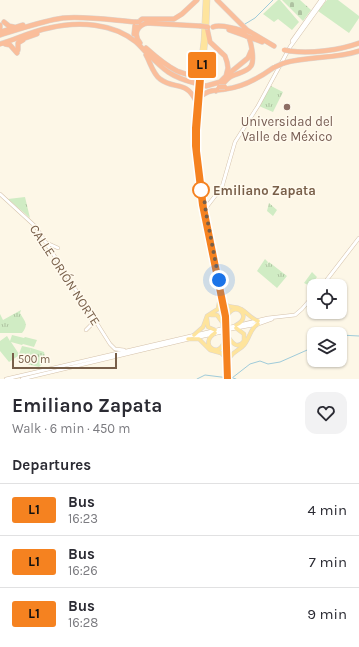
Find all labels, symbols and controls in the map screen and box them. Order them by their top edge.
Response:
line badge: L1 [184,52,220,78]
text: L1 [196,56,208,73]
marker: Universidad del Valle de México [282,102,292,112]
place label: Universidad del Valle de México [241,114,333,144]
marker: Emiliano Zapata [192,181,210,199]
place label: Emiliano Zapata [213,183,316,198]
street label: CALLE ORIÓN NORTE [27,221,104,328]
your location [209,270,229,290]
map controls [307,279,347,367]
button: locate [307,279,347,319]
button: layers [307,327,347,367]
scale bar [12,351,117,370]
text: 500 m [18,353,50,366]
button: heart [305,392,347,434]
text: Emiliano Zapata [12,395,162,417]
text: Walk · 6 min · 450 m [12,421,130,436]
text: Departures [12,456,91,474]
text: Bus [68,493,95,511]
text: L1 [28,501,40,518]
text: 4 min [308,501,347,519]
text: 16:23 [68,511,98,526]
text: Bus [68,545,95,563]
text: L1 [28,553,40,570]
text: 7 min [309,553,347,571]
text: 16:26 [68,563,98,578]
text: Bus [68,597,95,615]
text: L1 [28,605,40,622]
text: 9 min [307,605,347,623]
text: 16:28 [68,615,98,630]

